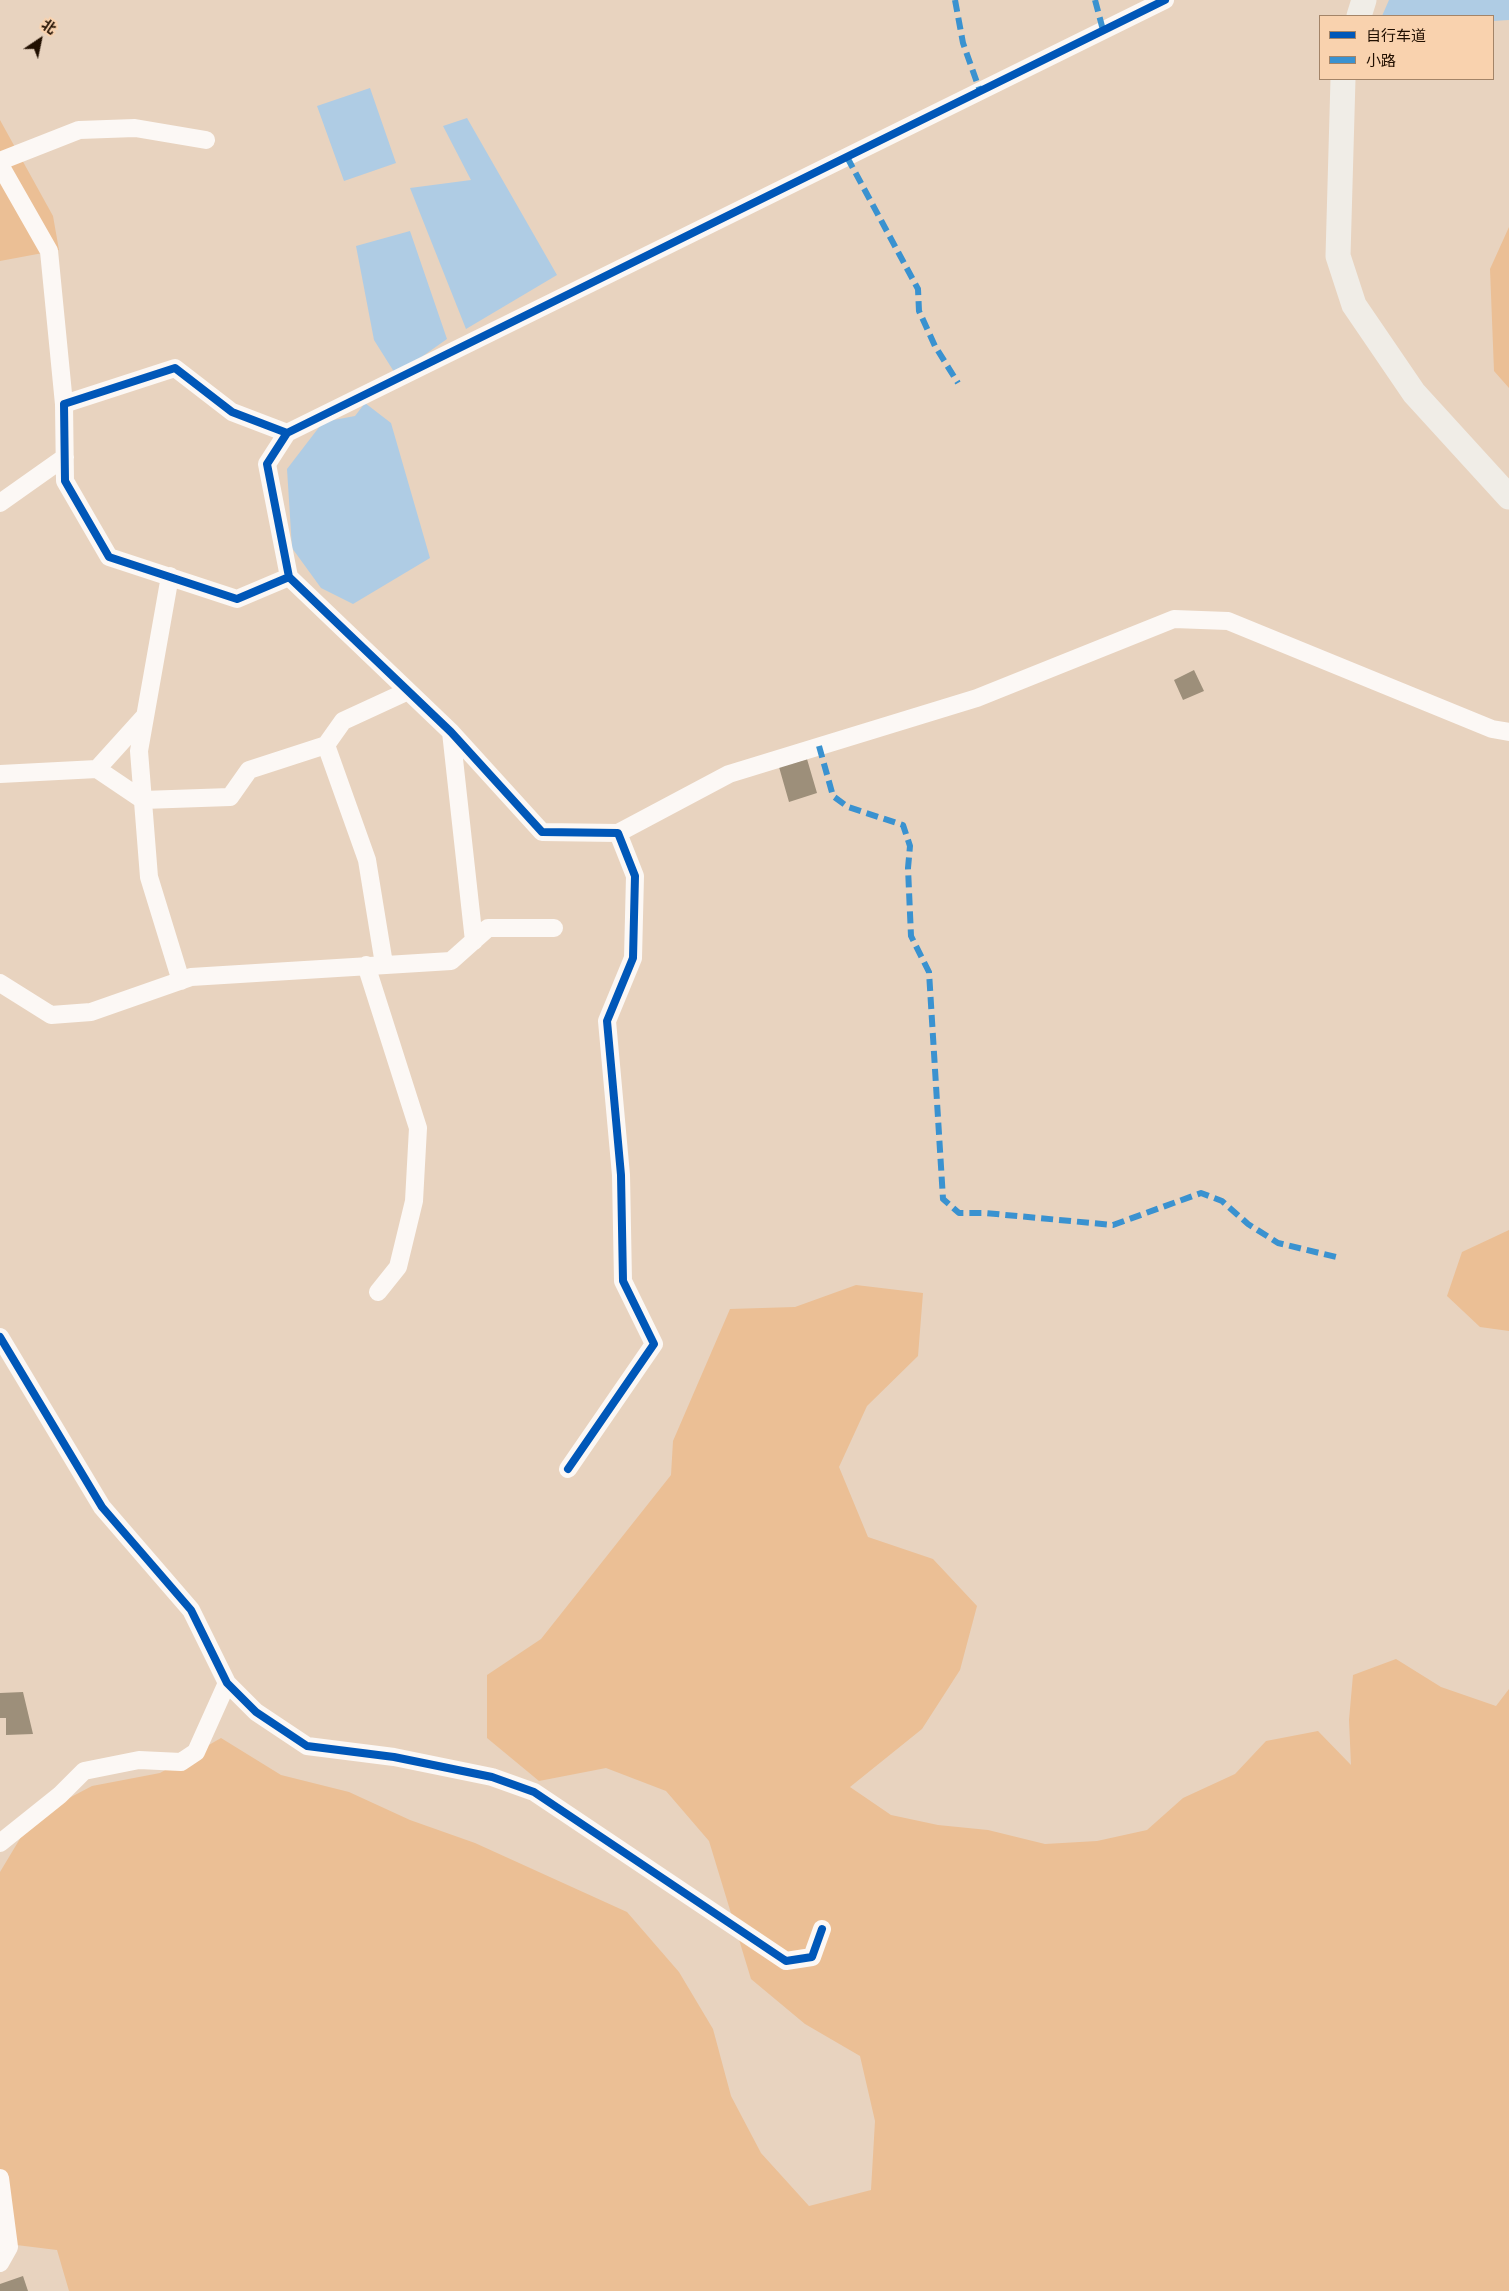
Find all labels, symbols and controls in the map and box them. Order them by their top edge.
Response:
north arrow [15,15,65,65]
legend [1319,15,1494,80]
text: 北 [38,16,59,38]
text: 自行车道 [1366,27,1426,45]
text: 小路 [1366,52,1396,70]

